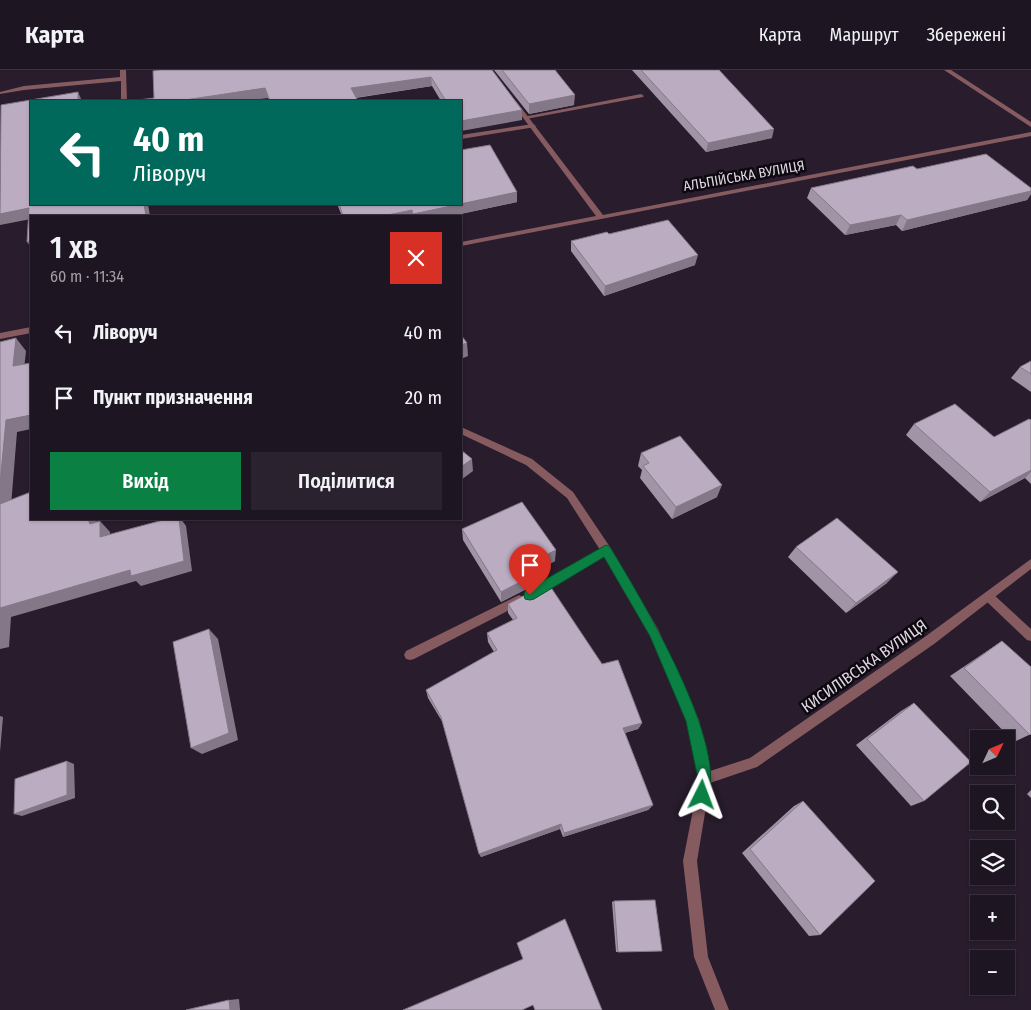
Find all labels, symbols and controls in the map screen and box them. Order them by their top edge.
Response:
text: Карта [25,21,84,49]
text: Карта [759,24,802,46]
text: Маршрут [830,24,899,46]
text: Збережені [927,24,1006,46]
text: 40 m [133,118,204,160]
icon: left [50,120,115,185]
street label: АЛЬПІЙСЬКА ВУЛИЦЯ [682,157,806,195]
text: Ліворуч [133,160,206,187]
text: 1 хв [50,230,98,266]
button: close [390,232,442,284]
text: 60 m · 11:34 [50,267,124,286]
icon: left [50,319,78,347]
text: Ліворуч [93,321,158,344]
text: 40 m [404,321,442,344]
icon: arrive [50,384,78,412]
text: Пункт призначення [93,386,253,409]
text: 20 m [405,386,442,409]
button: Вихід [50,452,241,510]
button: Поділитися [251,452,442,510]
pin [509,544,551,595]
icon: arrive [516,551,544,579]
street label: КИСИЛІВСЬКА ВУЛИЦЯ [798,615,930,717]
north arrow [970,730,1015,775]
map controls [970,730,1015,995]
position arrow [675,768,727,820]
button: search [970,785,1015,830]
button: layers [970,840,1015,885]
button: + [970,895,1015,940]
button: − [970,950,1015,995]

